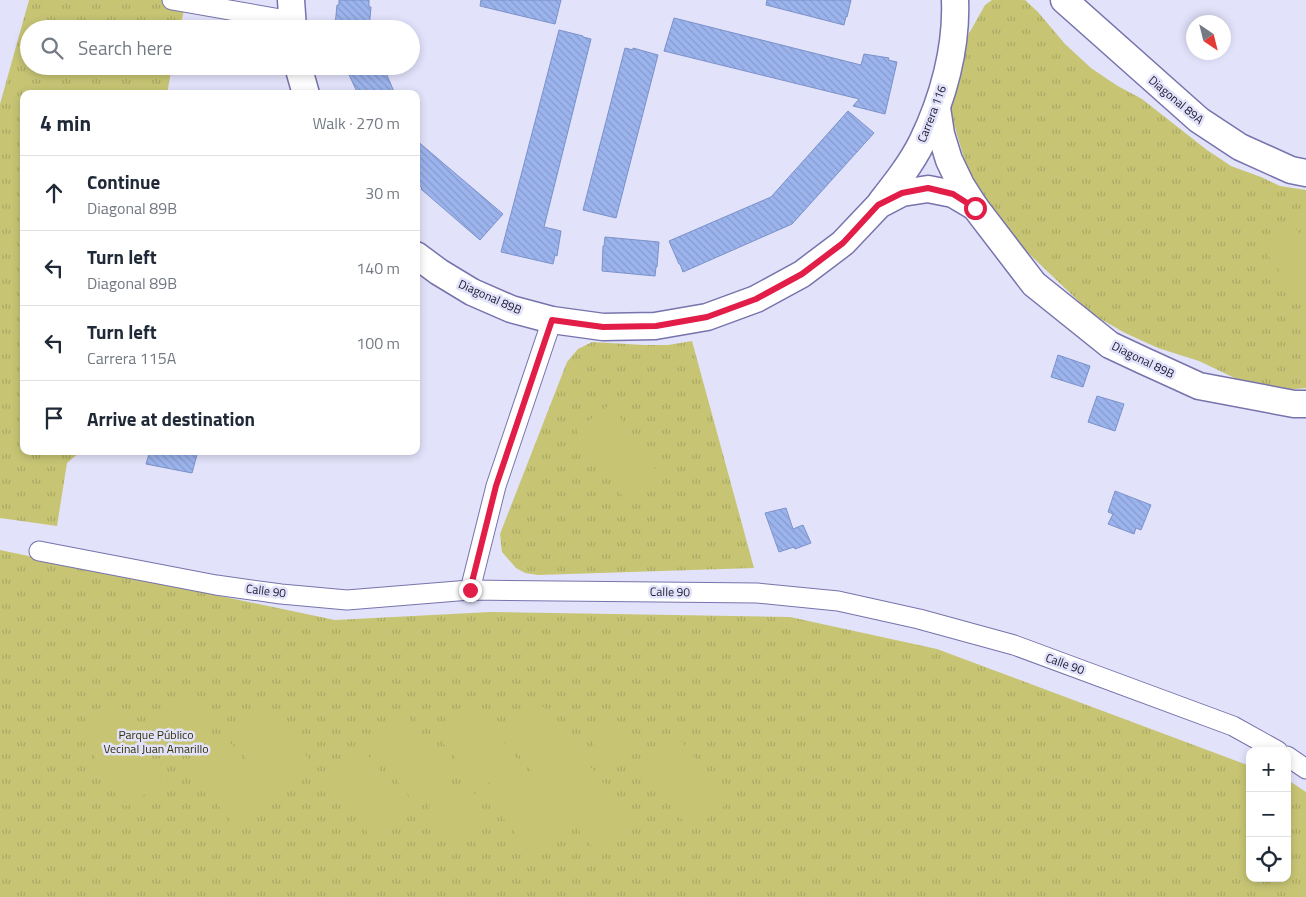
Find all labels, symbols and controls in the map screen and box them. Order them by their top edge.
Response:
north arrow [1186,15,1231,60]
search box [20,20,420,75]
text: Search here [78,33,172,62]
icon: search [38,34,66,62]
street label: Diagonal 89A [1144,71,1208,129]
street label: Carrera 116 [912,82,951,145]
text: 4 min [40,107,91,139]
text: Walk · 270 m [312,111,400,135]
text: Continue [87,167,160,196]
icon: ahead [40,179,68,207]
text: 30 m [365,181,400,205]
text: Diagonal 89B [87,196,177,220]
route start [964,197,987,220]
text: Turn left [87,242,157,271]
icon: left [40,254,68,282]
text: 140 m [356,256,400,280]
text: Diagonal 89B [87,271,177,295]
street label: Diagonal 89B [455,274,525,319]
text: Turn left [87,317,157,346]
icon: left [40,329,68,357]
text: 100 m [356,331,400,355]
street label: Diagonal 89B [1109,336,1178,383]
text: Carrera 115A [87,346,176,370]
icon: arrive [40,404,68,432]
text: Arrive at destination [87,404,255,433]
street label: Calle 90 [245,579,287,602]
route end [459,579,482,602]
street label: Calle 90 [650,582,691,601]
street label: Calle 90 [1043,648,1088,679]
park label: Parque Público Vecinal Juan Amarillo [103,725,209,758]
map controls [1246,747,1291,882]
button: + [1246,747,1291,792]
button: − [1246,792,1291,837]
button: locate [1246,837,1291,882]

